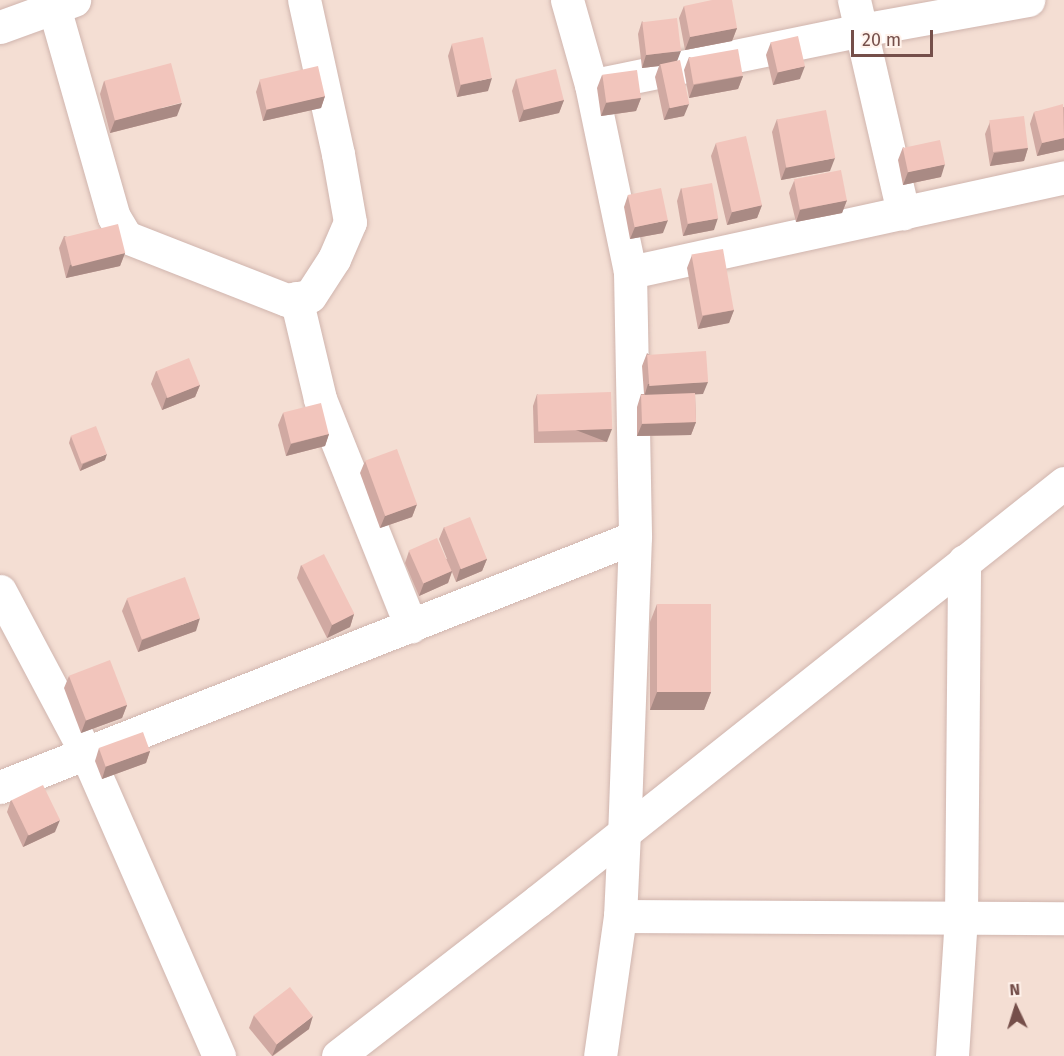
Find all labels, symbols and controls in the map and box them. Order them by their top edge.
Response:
scale bar [854,18,936,56]
text: 20 m [862,29,901,51]
north arrow [986,978,1046,1038]
text: N [1009,980,1021,999]

